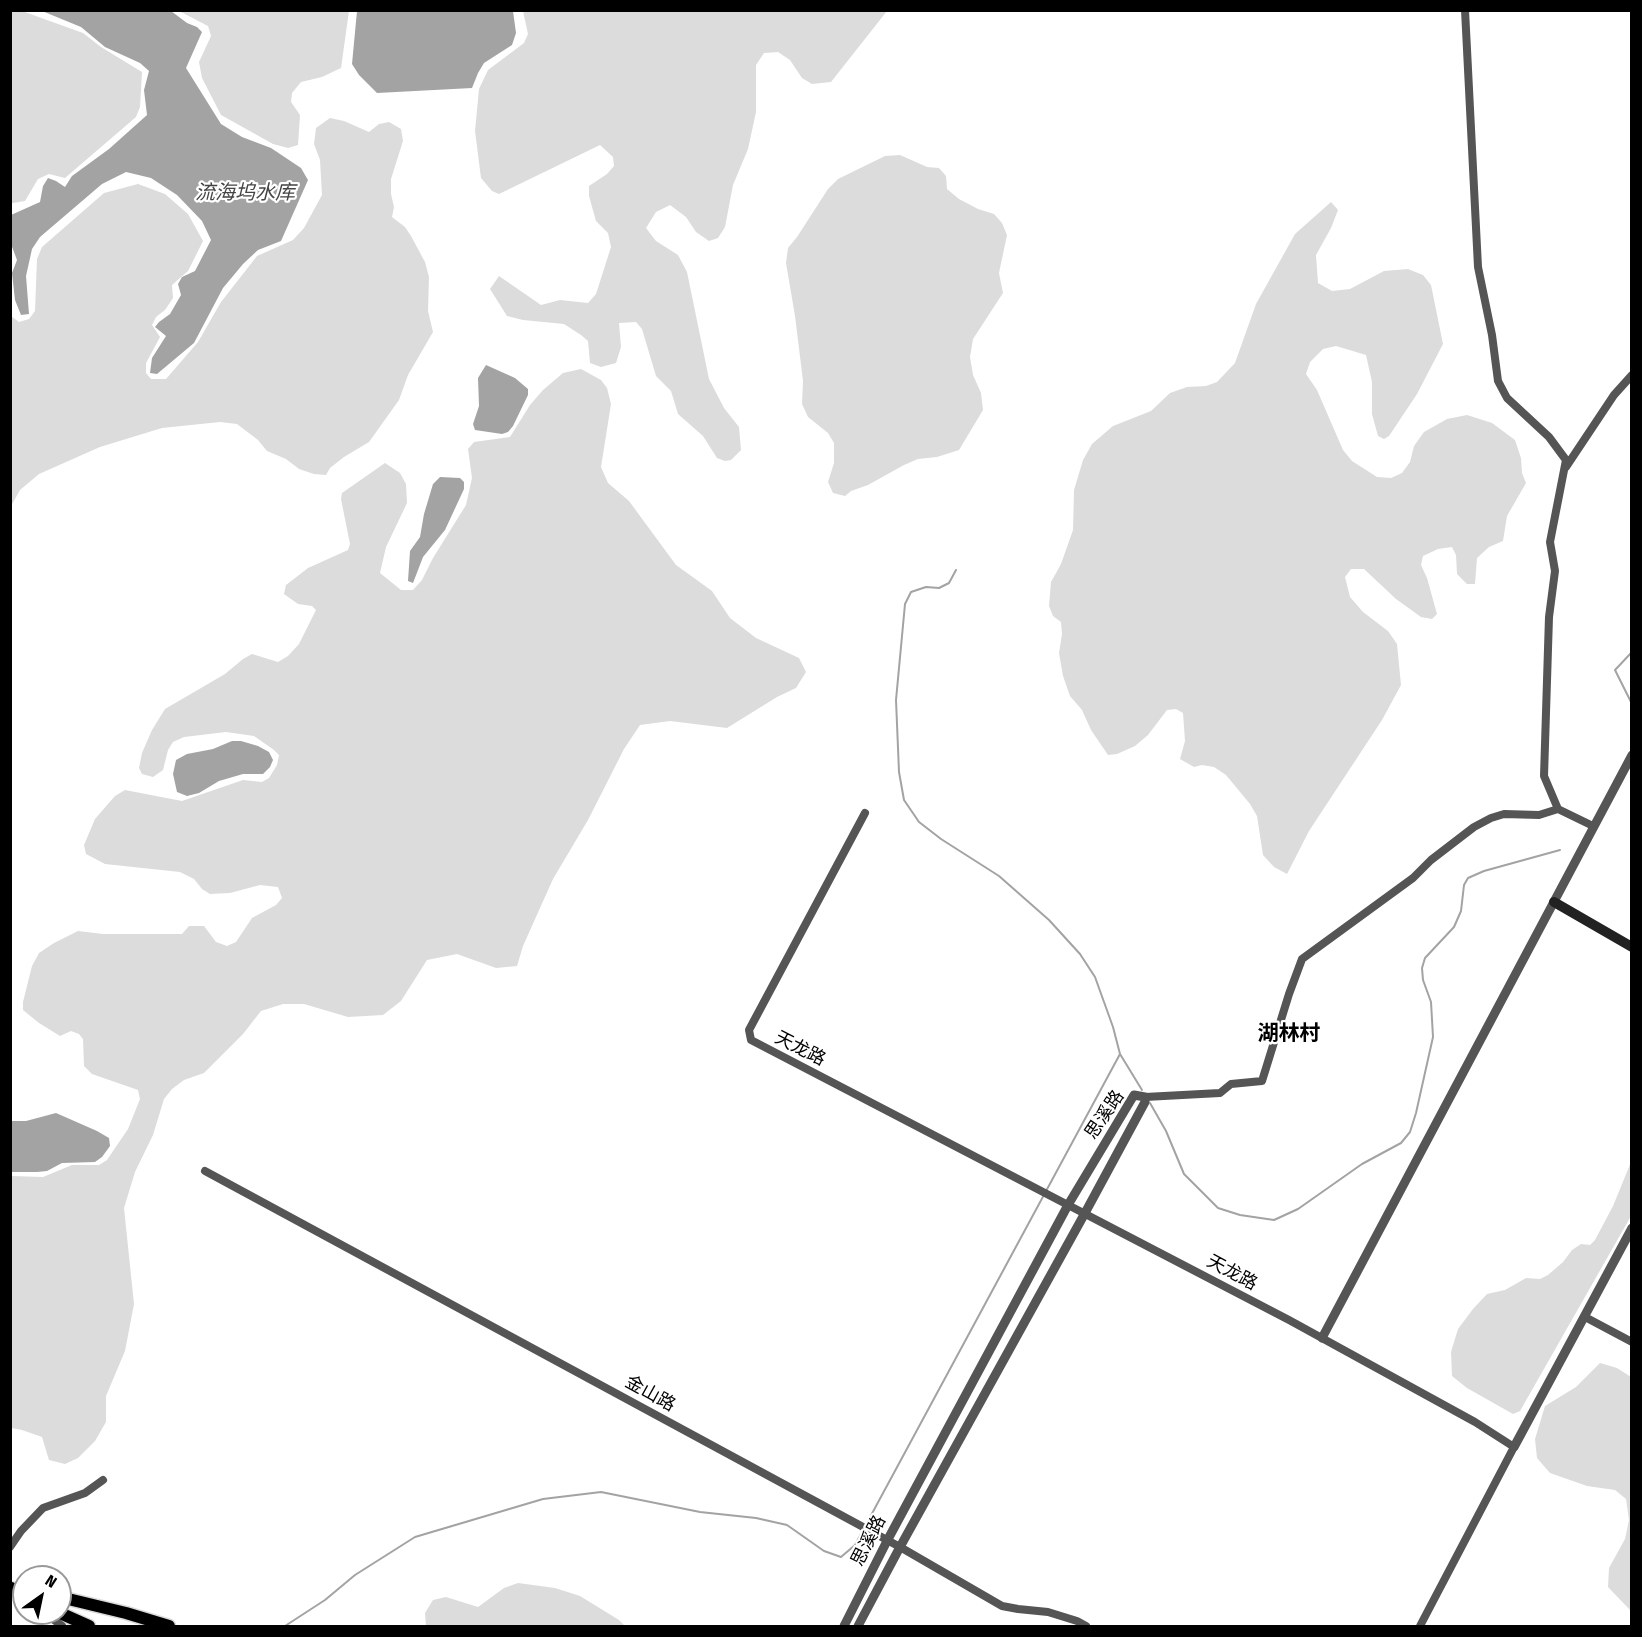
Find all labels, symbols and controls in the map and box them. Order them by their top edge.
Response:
water label: 流海坞水库 [195,181,295,205]
district label: 湖林村 [1258,1021,1320,1047]
street label: 天龙路 [771,1027,829,1071]
street label: 思溪路 [1081,1087,1129,1143]
street label: 天龙路 [1203,1251,1261,1295]
street label: 金山路 [621,1371,679,1417]
street label: 思溪路 [847,1512,891,1570]
north arrow [12,1565,72,1625]
text: N [42,1571,60,1592]

